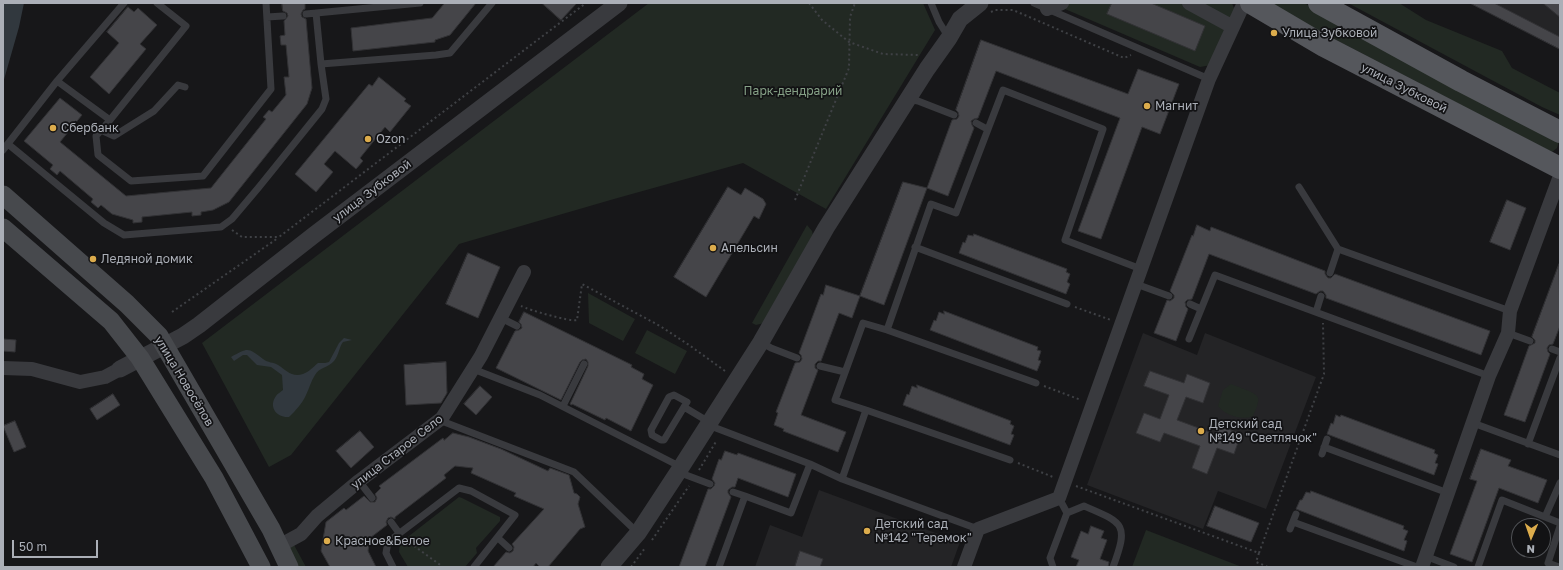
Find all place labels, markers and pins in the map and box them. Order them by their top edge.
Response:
place label: Улица Зубковой [1282,26,1377,40]
marker: Улица Зубковой [1269,28,1279,38]
place label: Магнит [1155,99,1198,113]
marker: Магнит [1142,101,1152,111]
place label: Сбербанк [61,121,119,135]
marker: Сбербанк [48,123,58,133]
place label: Ozon [376,132,405,146]
marker: Ozon [363,134,373,144]
place label: Апельсин [721,241,778,255]
marker: Апельсин [708,243,718,253]
place label: Ледяной домик [101,252,193,266]
marker: Ледяной домик [88,254,98,264]
place label: Детский сад №149 "Светлячок" [1209,417,1317,445]
marker: Детский сад №149 "Светлячок" [1196,426,1206,436]
place label: Детский сад №142 "Теремок" [875,517,972,545]
marker: Детский сад №142 "Теремок" [862,526,872,536]
place label: Красное&Белое [335,534,430,548]
marker: Красное&Белое [322,536,332,546]

